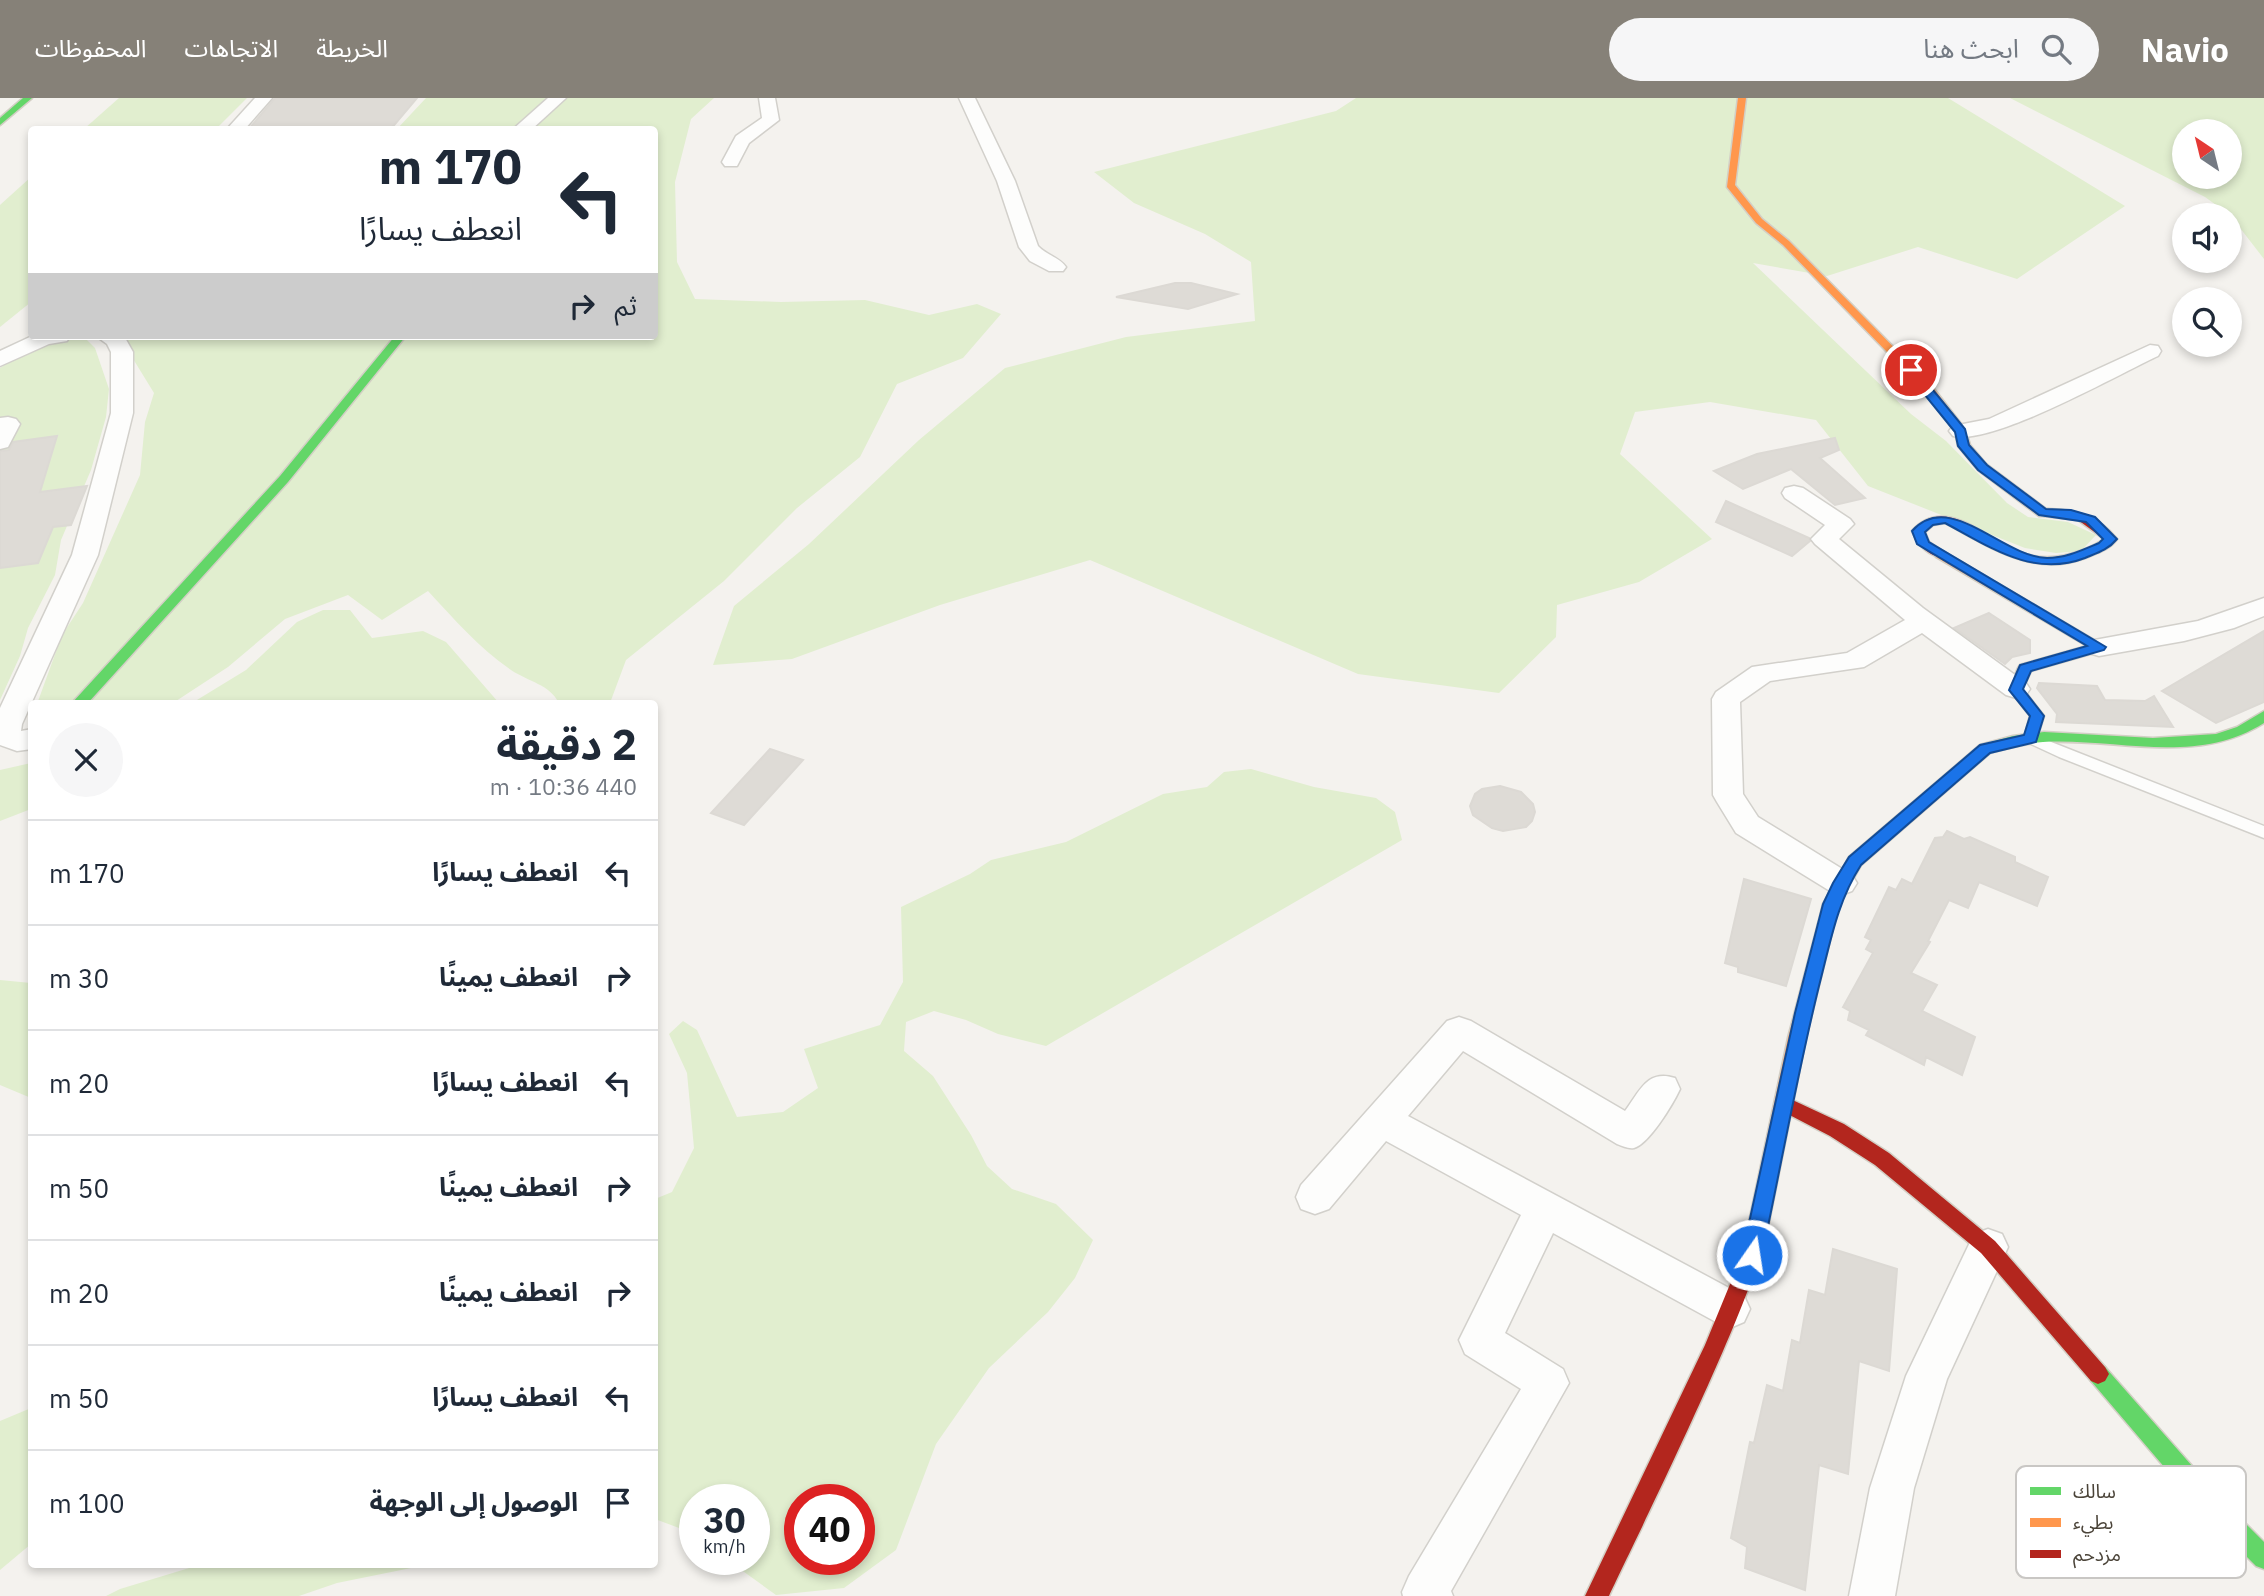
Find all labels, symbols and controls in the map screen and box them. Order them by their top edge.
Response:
search box [1609,18,2099,81]
text: Navio [2141,28,2229,71]
icon: search [2037,30,2075,68]
text: ابحث هنا [1923,31,2019,65]
text: المحفوظات [35,32,146,64]
text: الاتجاهات [184,32,278,64]
text: الخريطة [316,32,388,64]
north arrow [2172,119,2242,189]
map controls [2172,119,2242,357]
text: 170 m [378,134,522,197]
icon: left [546,154,637,245]
button: sound [2172,203,2242,273]
text: انعطف يسارًا [359,207,522,249]
icon: right [563,287,601,325]
button: search [2172,287,2242,357]
text: ثم [615,288,637,322]
pin [1881,340,1941,400]
icon: arrive [1892,351,1930,389]
text: 2 دقيقة [496,717,637,772]
button: close [49,723,123,797]
text: 440 m · 10:36 [490,771,637,801]
text: انعطف يسارًا [432,854,578,888]
icon: left [599,854,637,892]
text: 170 m [49,856,125,890]
text: انعطف يمينًا [439,959,578,993]
icon: right [599,959,637,997]
text: 30 m [49,961,109,995]
text: انعطف يسارًا [432,1064,578,1098]
icon: left [599,1064,637,1102]
text: 20 m [49,1066,109,1100]
text: انعطف يمينًا [439,1169,578,1203]
icon: right [599,1169,637,1207]
text: 50 m [49,1171,109,1205]
position arrow [1715,1218,1789,1292]
text: انعطف يمينًا [439,1274,578,1308]
icon: right [599,1274,637,1312]
text: 20 m [49,1276,109,1310]
text: انعطف يسارًا [432,1379,578,1413]
icon: left [599,1379,637,1417]
text: 50 m [49,1381,109,1415]
legend [2016,1466,2246,1578]
text: سالك [2073,1479,2116,1503]
text: الوصول إلى الوجهة [369,1484,578,1518]
icon: arrive [599,1484,637,1522]
speed limit sign: 40 [784,1484,875,1575]
text: 100 m [49,1486,125,1520]
text: 30 [703,1497,746,1543]
text: بطيء [2073,1510,2113,1537]
text: km/h [703,1535,746,1558]
text: مزدحم [2073,1542,2121,1569]

